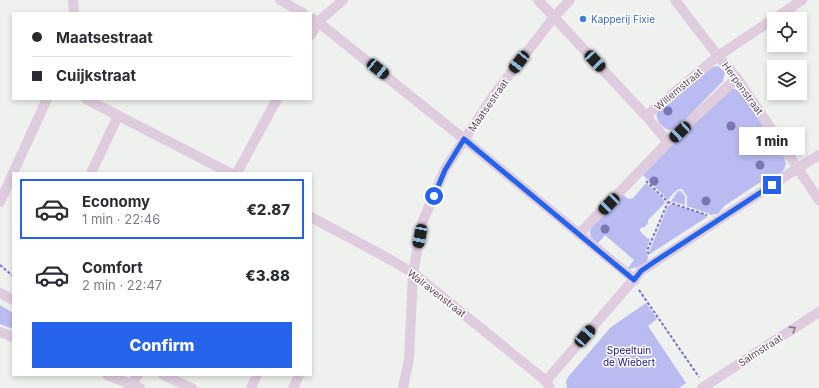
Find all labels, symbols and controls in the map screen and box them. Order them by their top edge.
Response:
map controls [767,12,807,100]
button: locate [767,12,807,52]
place label: Kapperij Fixie [591,13,655,25]
marker: Kapperij Fixie [578,14,588,24]
text: Maatsestraat [56,28,153,47]
car [582,48,608,74]
car [507,49,531,75]
car [365,57,391,81]
street label: Herpenstraat [720,59,766,117]
button: layers [767,60,807,100]
street label: Willemstraat [652,65,705,112]
text: Cuijkstraat [56,66,136,85]
street label: Maatsestraat [465,76,511,134]
car [667,119,693,145]
callout: 1 min [739,127,805,155]
text: 1 min [756,133,788,149]
route end [763,176,781,194]
route start [425,187,443,205]
icon: car [34,191,70,227]
car [596,191,622,217]
text: Economy [82,192,150,211]
text: €2.87 [246,200,290,219]
text: 1 min · 22:46 [82,211,160,227]
car [412,223,428,249]
icon: car [34,257,70,293]
text: Comfort [82,258,143,277]
text: €3.88 [245,266,290,285]
street label: Walravenstraat [405,267,469,320]
text: 2 min · 22:47 [82,277,162,293]
button: Confirm [32,322,292,368]
car [573,323,597,349]
one-way arrow [789,327,796,334]
street label: Salmstraat [736,331,785,369]
park label: Speeltuin de Wiebert [603,344,656,368]

